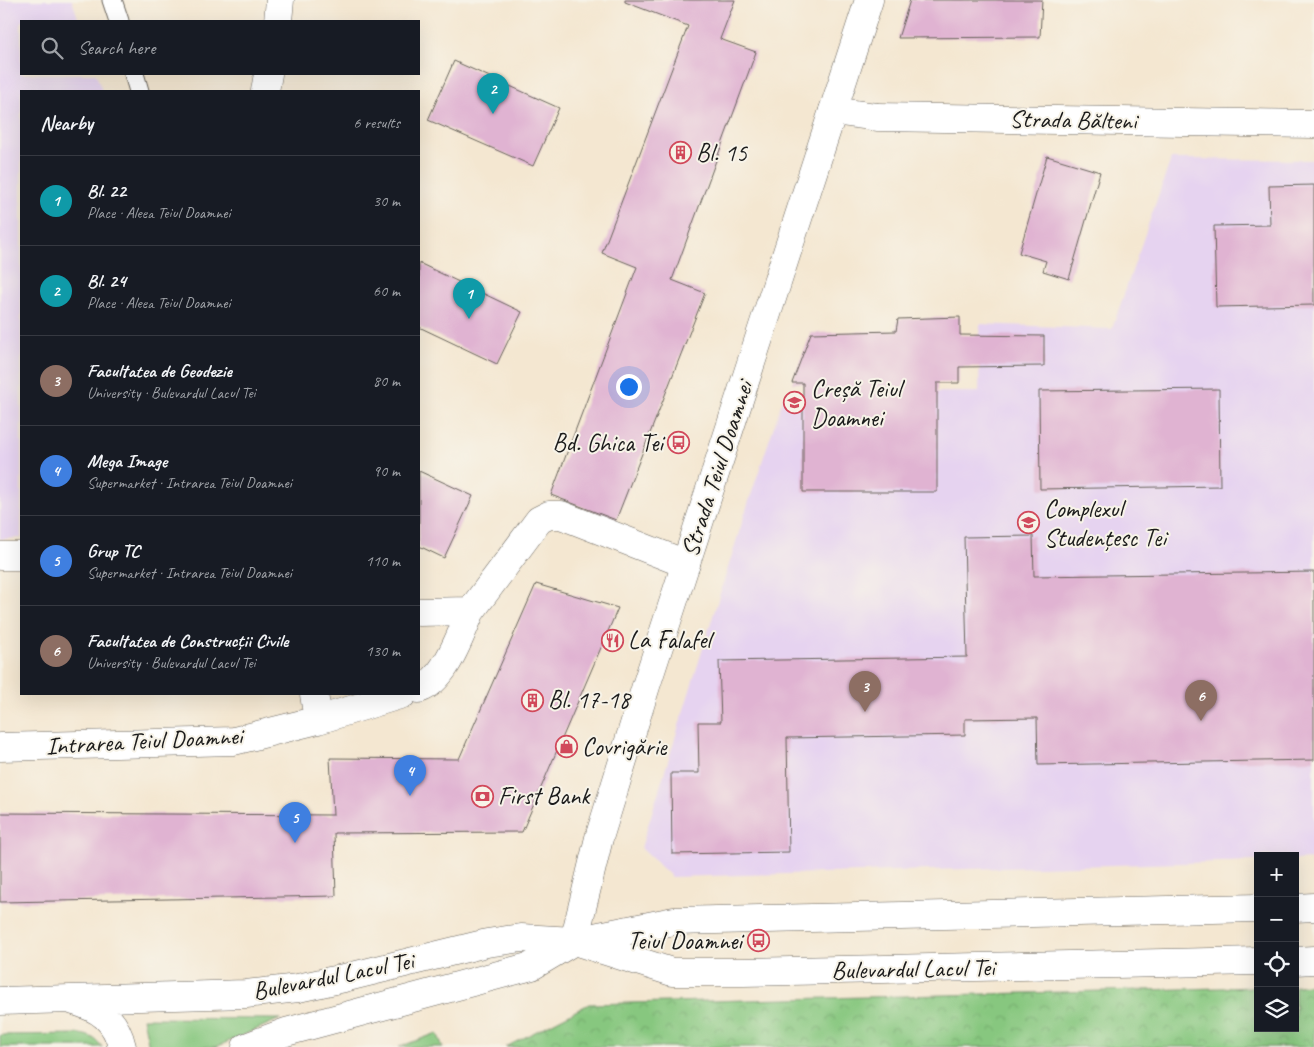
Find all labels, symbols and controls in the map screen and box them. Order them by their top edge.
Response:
search box [20,20,420,75]
icon: search [38,34,66,62]
text: Search here [78,36,155,60]
pin: 2 [477,73,509,114]
street label: Strada Bălteni [1009,103,1140,137]
text: Nearby [40,110,93,136]
text: 6 results [353,113,400,133]
place label: Bl. 15 [696,137,749,169]
building icon: Bl. 15 [668,141,692,165]
text: Bl. 22 [87,179,126,203]
text: 1 [52,191,60,211]
text: 30 m [373,191,400,211]
text: Place · Aleea Teiul Doamnei [87,203,230,223]
text: Bl. 24 [87,269,126,293]
pin: 1 [453,278,485,319]
text: 2 [52,281,60,301]
text: 60 m [373,281,400,301]
text: Place · Aleea Teiul Doamnei [87,293,230,313]
text: Facultatea de Geodezie [87,359,232,383]
text: 3 [52,371,60,391]
text: 80 m [373,371,400,391]
place label: Creșă Teiul Doamnei [811,373,906,434]
your location [616,374,642,400]
street label: Strada Teiul Doamnei [674,374,761,561]
text: University · Bulevardul Lacul Tei [87,383,256,403]
school or university icon: Creșă Teiul Doamnei [783,391,807,415]
place label: Bd. Ghica Tei [553,427,666,459]
bus stop icon: Bd. Ghica Tei [667,431,691,455]
text: Mega Image [87,449,167,473]
text: 4 [52,461,60,481]
text: 90 m [373,461,400,481]
text: Supermarket · Intrarea Teiul Doamnei [87,473,292,493]
place label: Complexul Studențesc Tei [1044,493,1169,554]
school or university icon: Complexul Studențesc Tei [1016,511,1040,535]
text: Grup TC [87,539,140,563]
text: 5 [53,551,59,571]
text: 110 m [366,551,400,571]
text: Supermarket · Intrarea Teiul Doamnei [87,563,292,583]
place label: La Falafel [628,624,715,656]
restaurant icon: La Falafel [600,628,624,652]
text: Facultatea de Construcții Civile [87,629,288,653]
text: 6 [52,641,60,661]
text: 130 m [366,641,400,661]
text: University · Bulevardul Lacul Tei [87,653,256,673]
pin: 3 [849,671,881,712]
pin: 6 [1185,680,1217,721]
place label: Bl. 17-18 [548,684,632,716]
building icon: Bl. 17-18 [520,688,544,712]
street label: Intrarea Teiul Doamnei [45,720,246,762]
place label: Covrigărie [582,731,668,763]
shop icon: Covrigărie [554,735,578,759]
pin: 4 [394,755,426,796]
place label: First Bank [498,780,591,812]
bank icon: First Bank [470,784,494,808]
pin: 5 [279,802,311,843]
map controls [1254,852,1299,1032]
button: + [1254,852,1299,897]
button: − [1254,897,1299,942]
place label: Teiul Doamnei [628,925,745,957]
bus stop icon: Teiul Doamnei [746,929,770,953]
button: locate [1254,942,1299,987]
street label: Bulevardul Lacul Tei [250,944,419,1007]
street label: Bulevardul Lacul Tei [831,952,998,986]
button: layers [1254,987,1299,1032]

